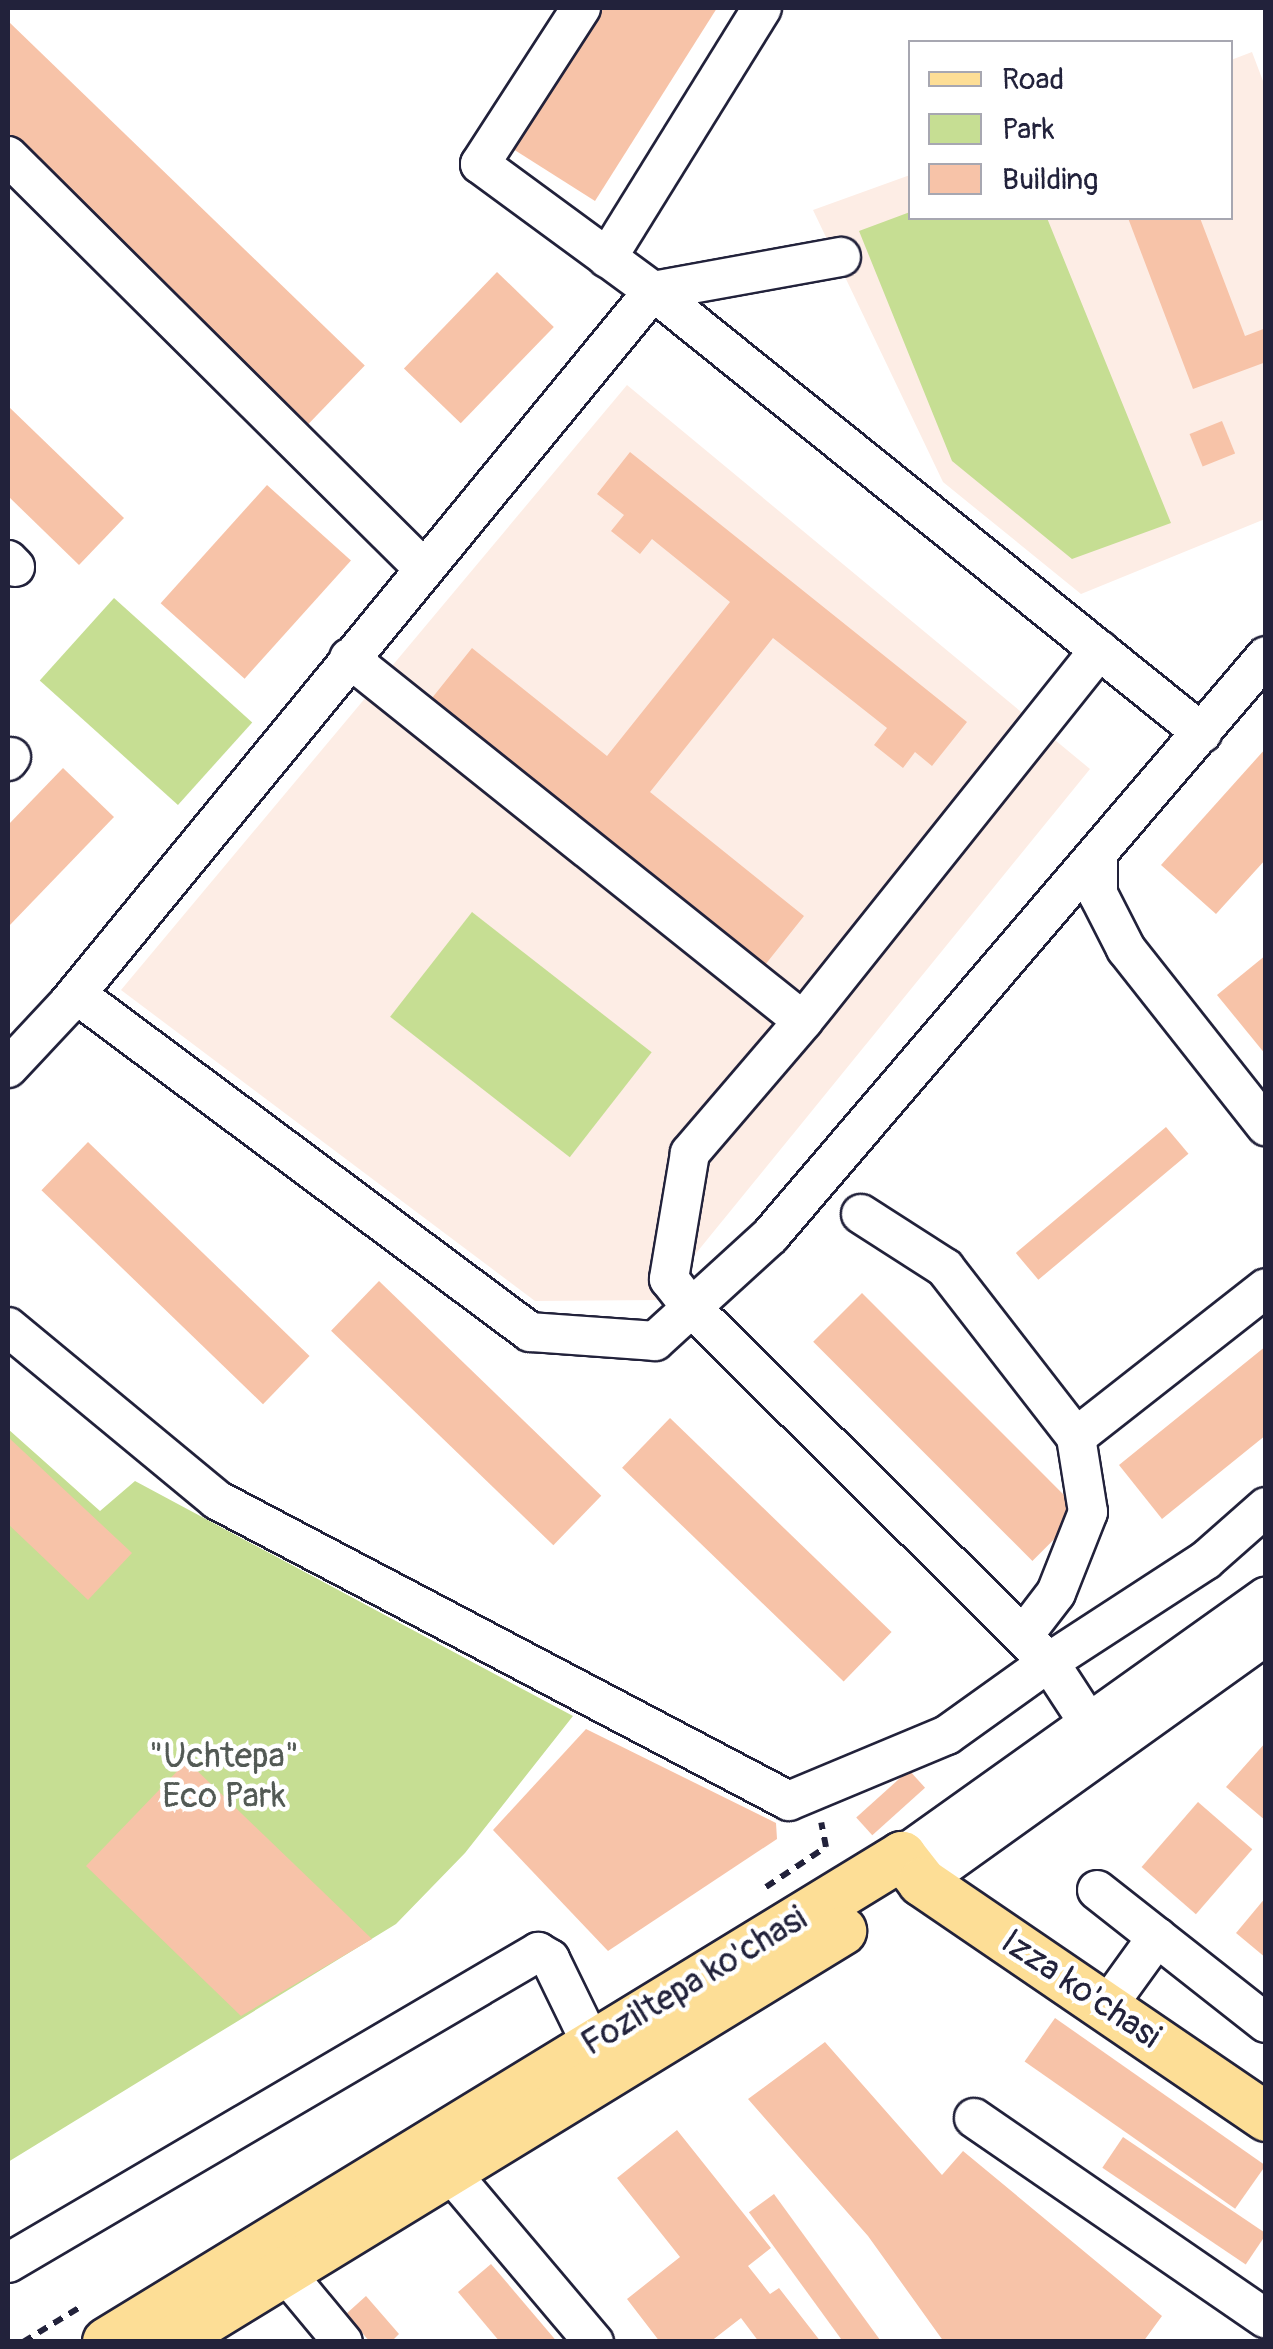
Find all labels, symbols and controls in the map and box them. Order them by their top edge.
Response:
legend [908,40,1233,220]
text: Road [1002,61,1064,98]
text: Park [1002,111,1055,148]
text: Building [1002,161,1098,198]
park label: "Uchtepa" Eco Park [149,1735,299,1817]
street label: Foziltepa ko'chasi [574,1897,814,2065]
street label: Izza ko'chasi [993,1920,1169,2058]

